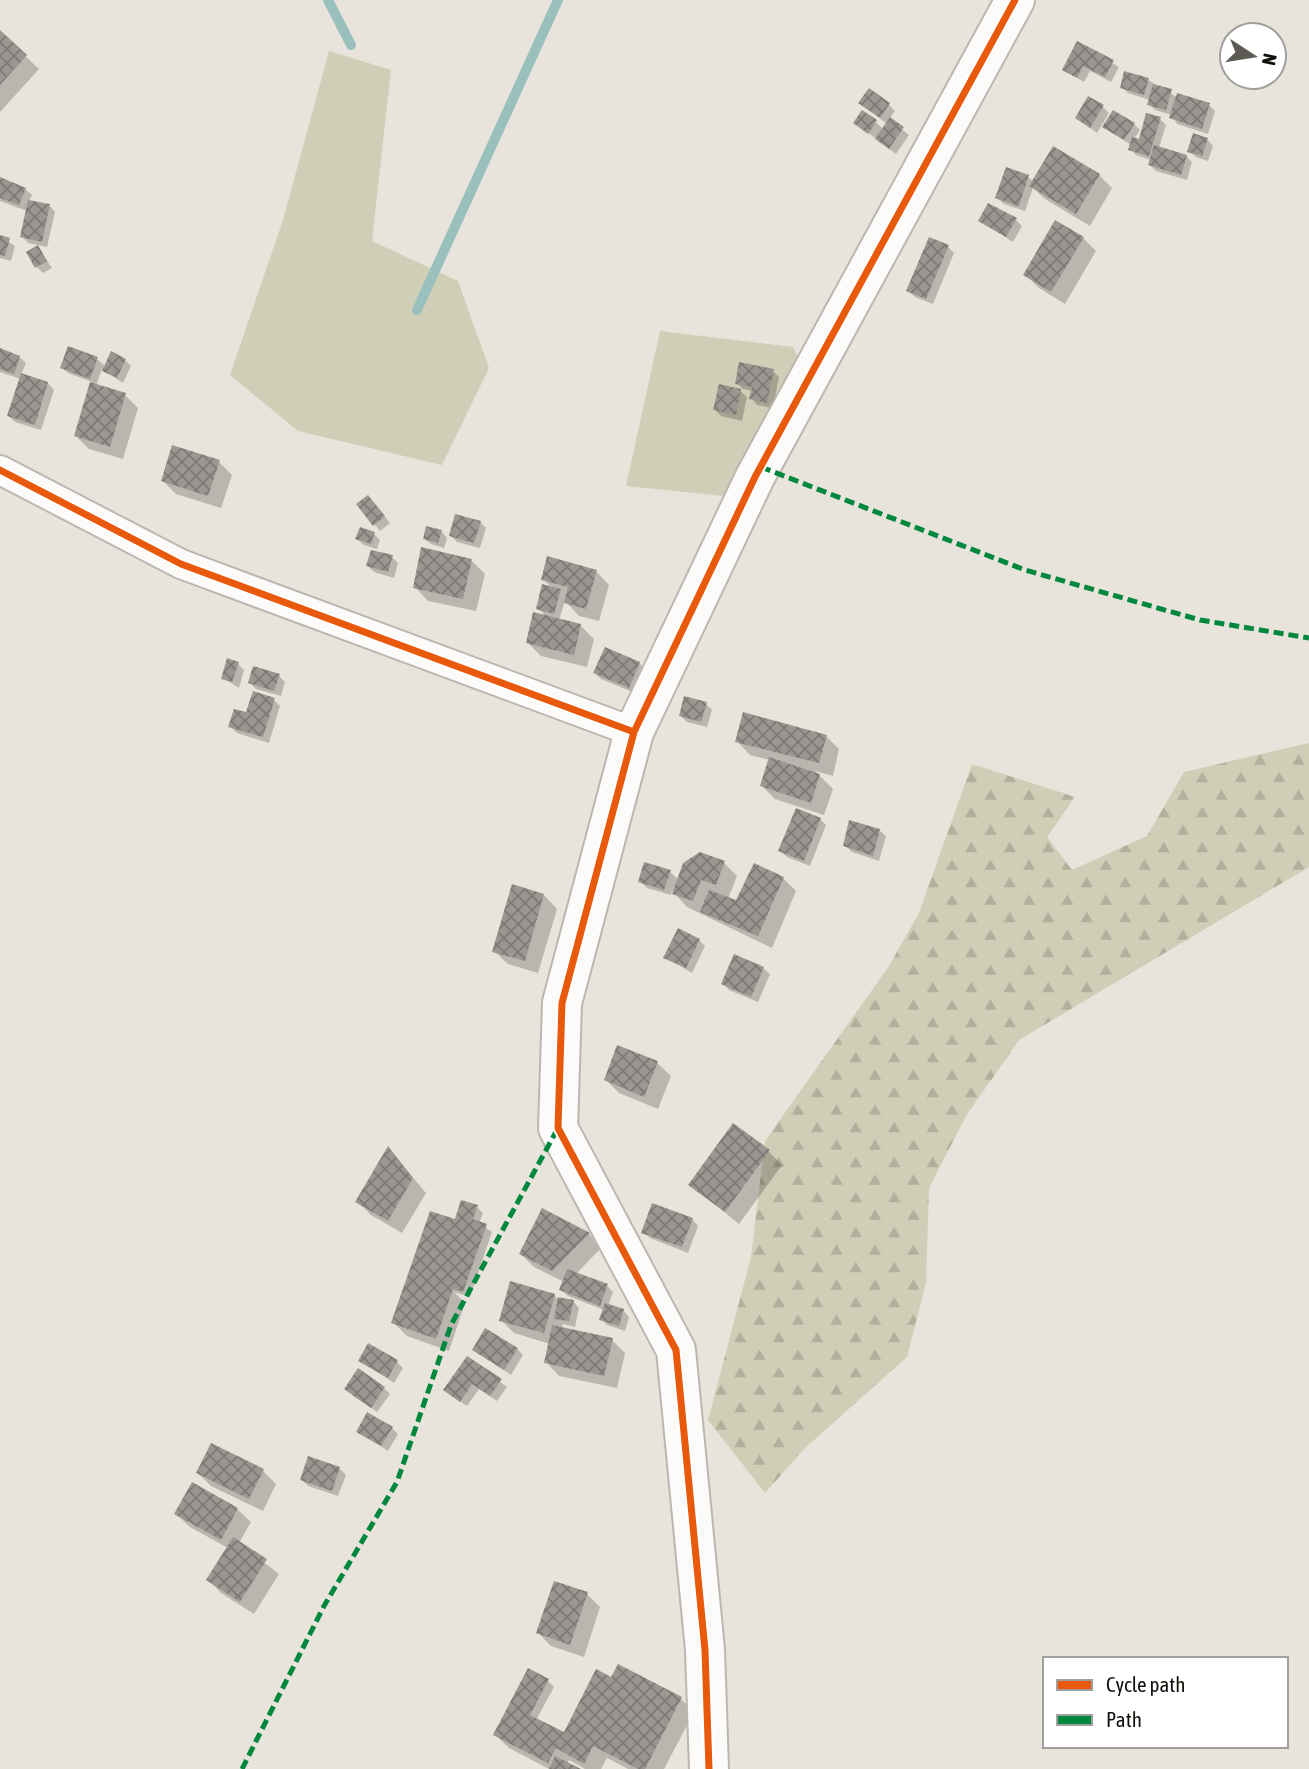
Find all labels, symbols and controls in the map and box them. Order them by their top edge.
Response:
north arrow [1218,21,1288,91]
text: N [1258,52,1282,67]
legend [1043,1657,1288,1748]
text: Cycle path [1106,1672,1185,1696]
text: Path [1106,1707,1142,1731]

